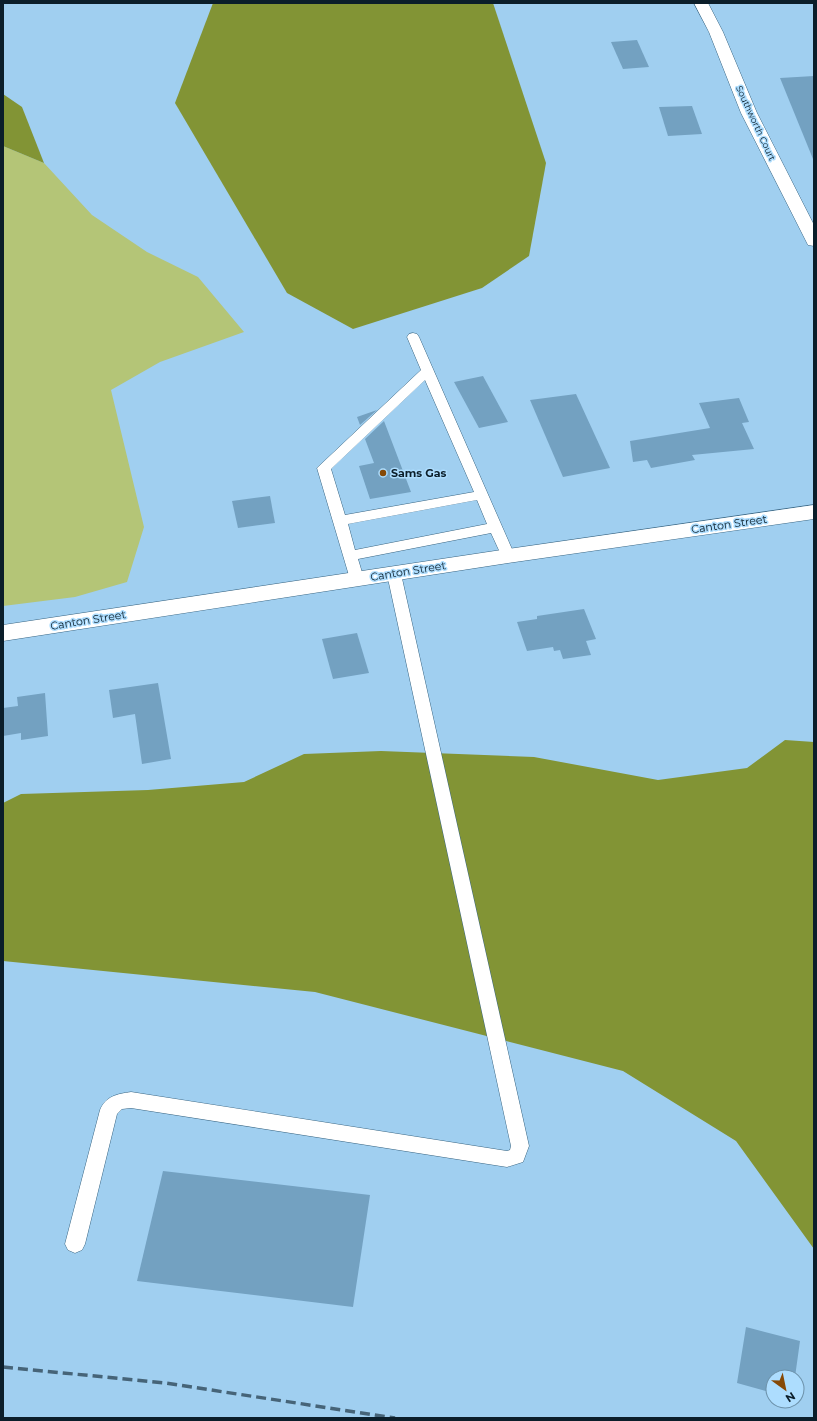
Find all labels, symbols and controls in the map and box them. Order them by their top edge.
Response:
street label: Southworth Court [734,84,778,163]
place label: Sams Gas [391,466,447,480]
marker: Sams Gas [378,468,388,478]
street label: Canton Street [690,512,768,536]
street label: Canton Street [369,558,447,584]
street label: Canton Street [49,607,127,633]
north arrow [765,1369,805,1409]
text: N [783,1389,798,1406]

